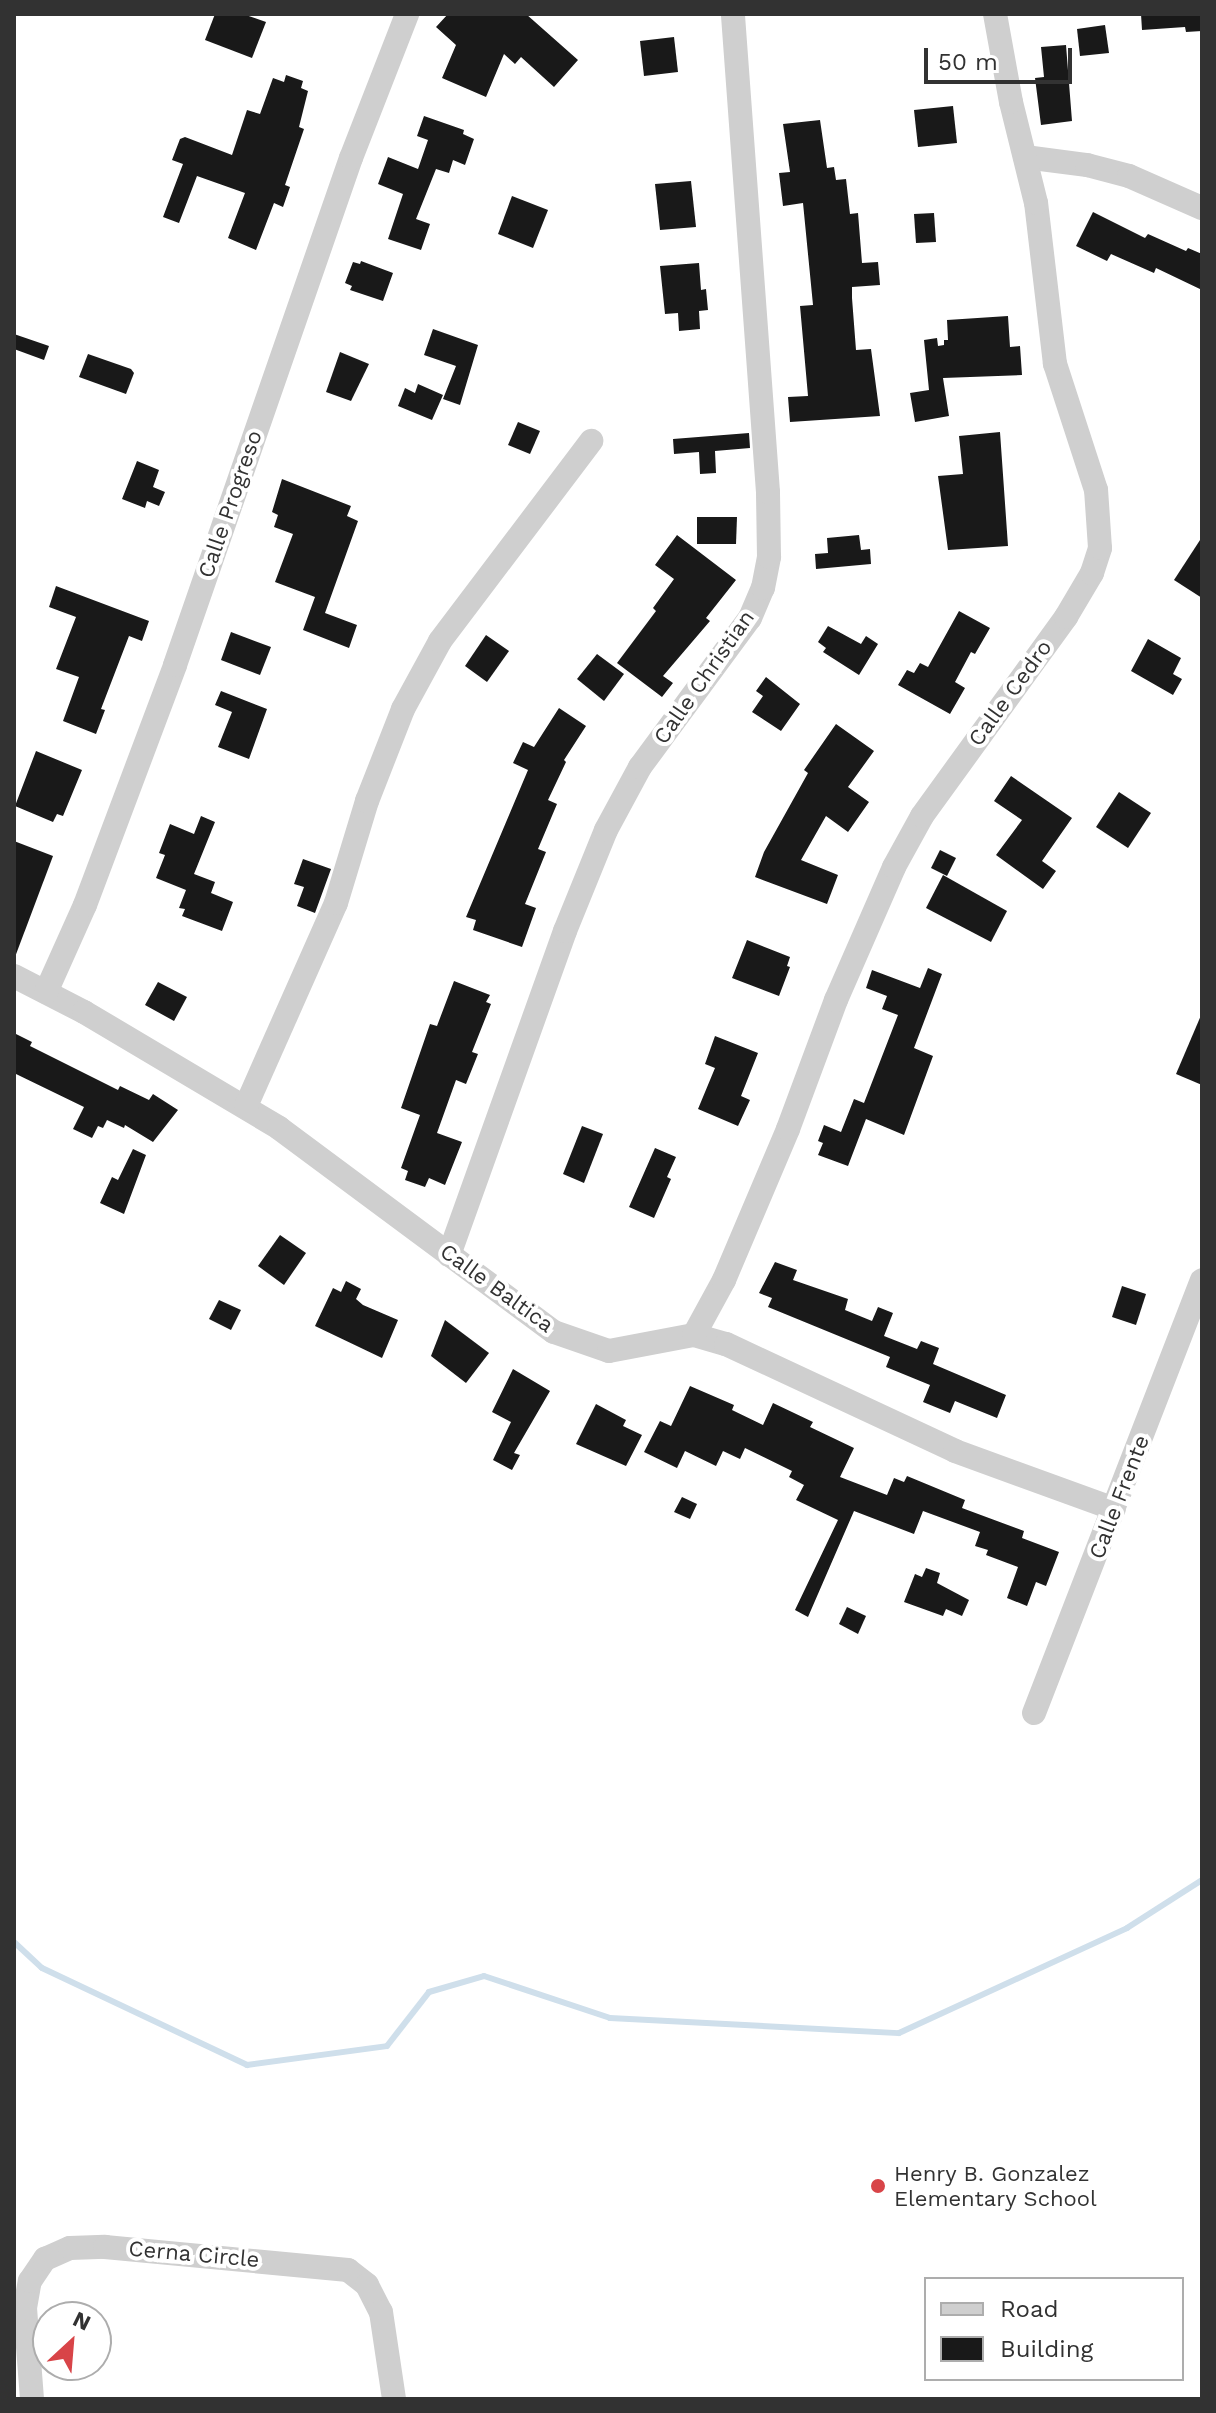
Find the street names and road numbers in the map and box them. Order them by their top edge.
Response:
street label: Calle Progreso [192,427,268,581]
street label: Calle Christian [648,605,760,749]
street label: Calle Cedro [963,635,1057,751]
street label: Calle Baltica [435,1238,559,1338]
street label: Calle Frente [1083,1431,1155,1563]
street label: Cerna Circle [127,2235,261,2273]

